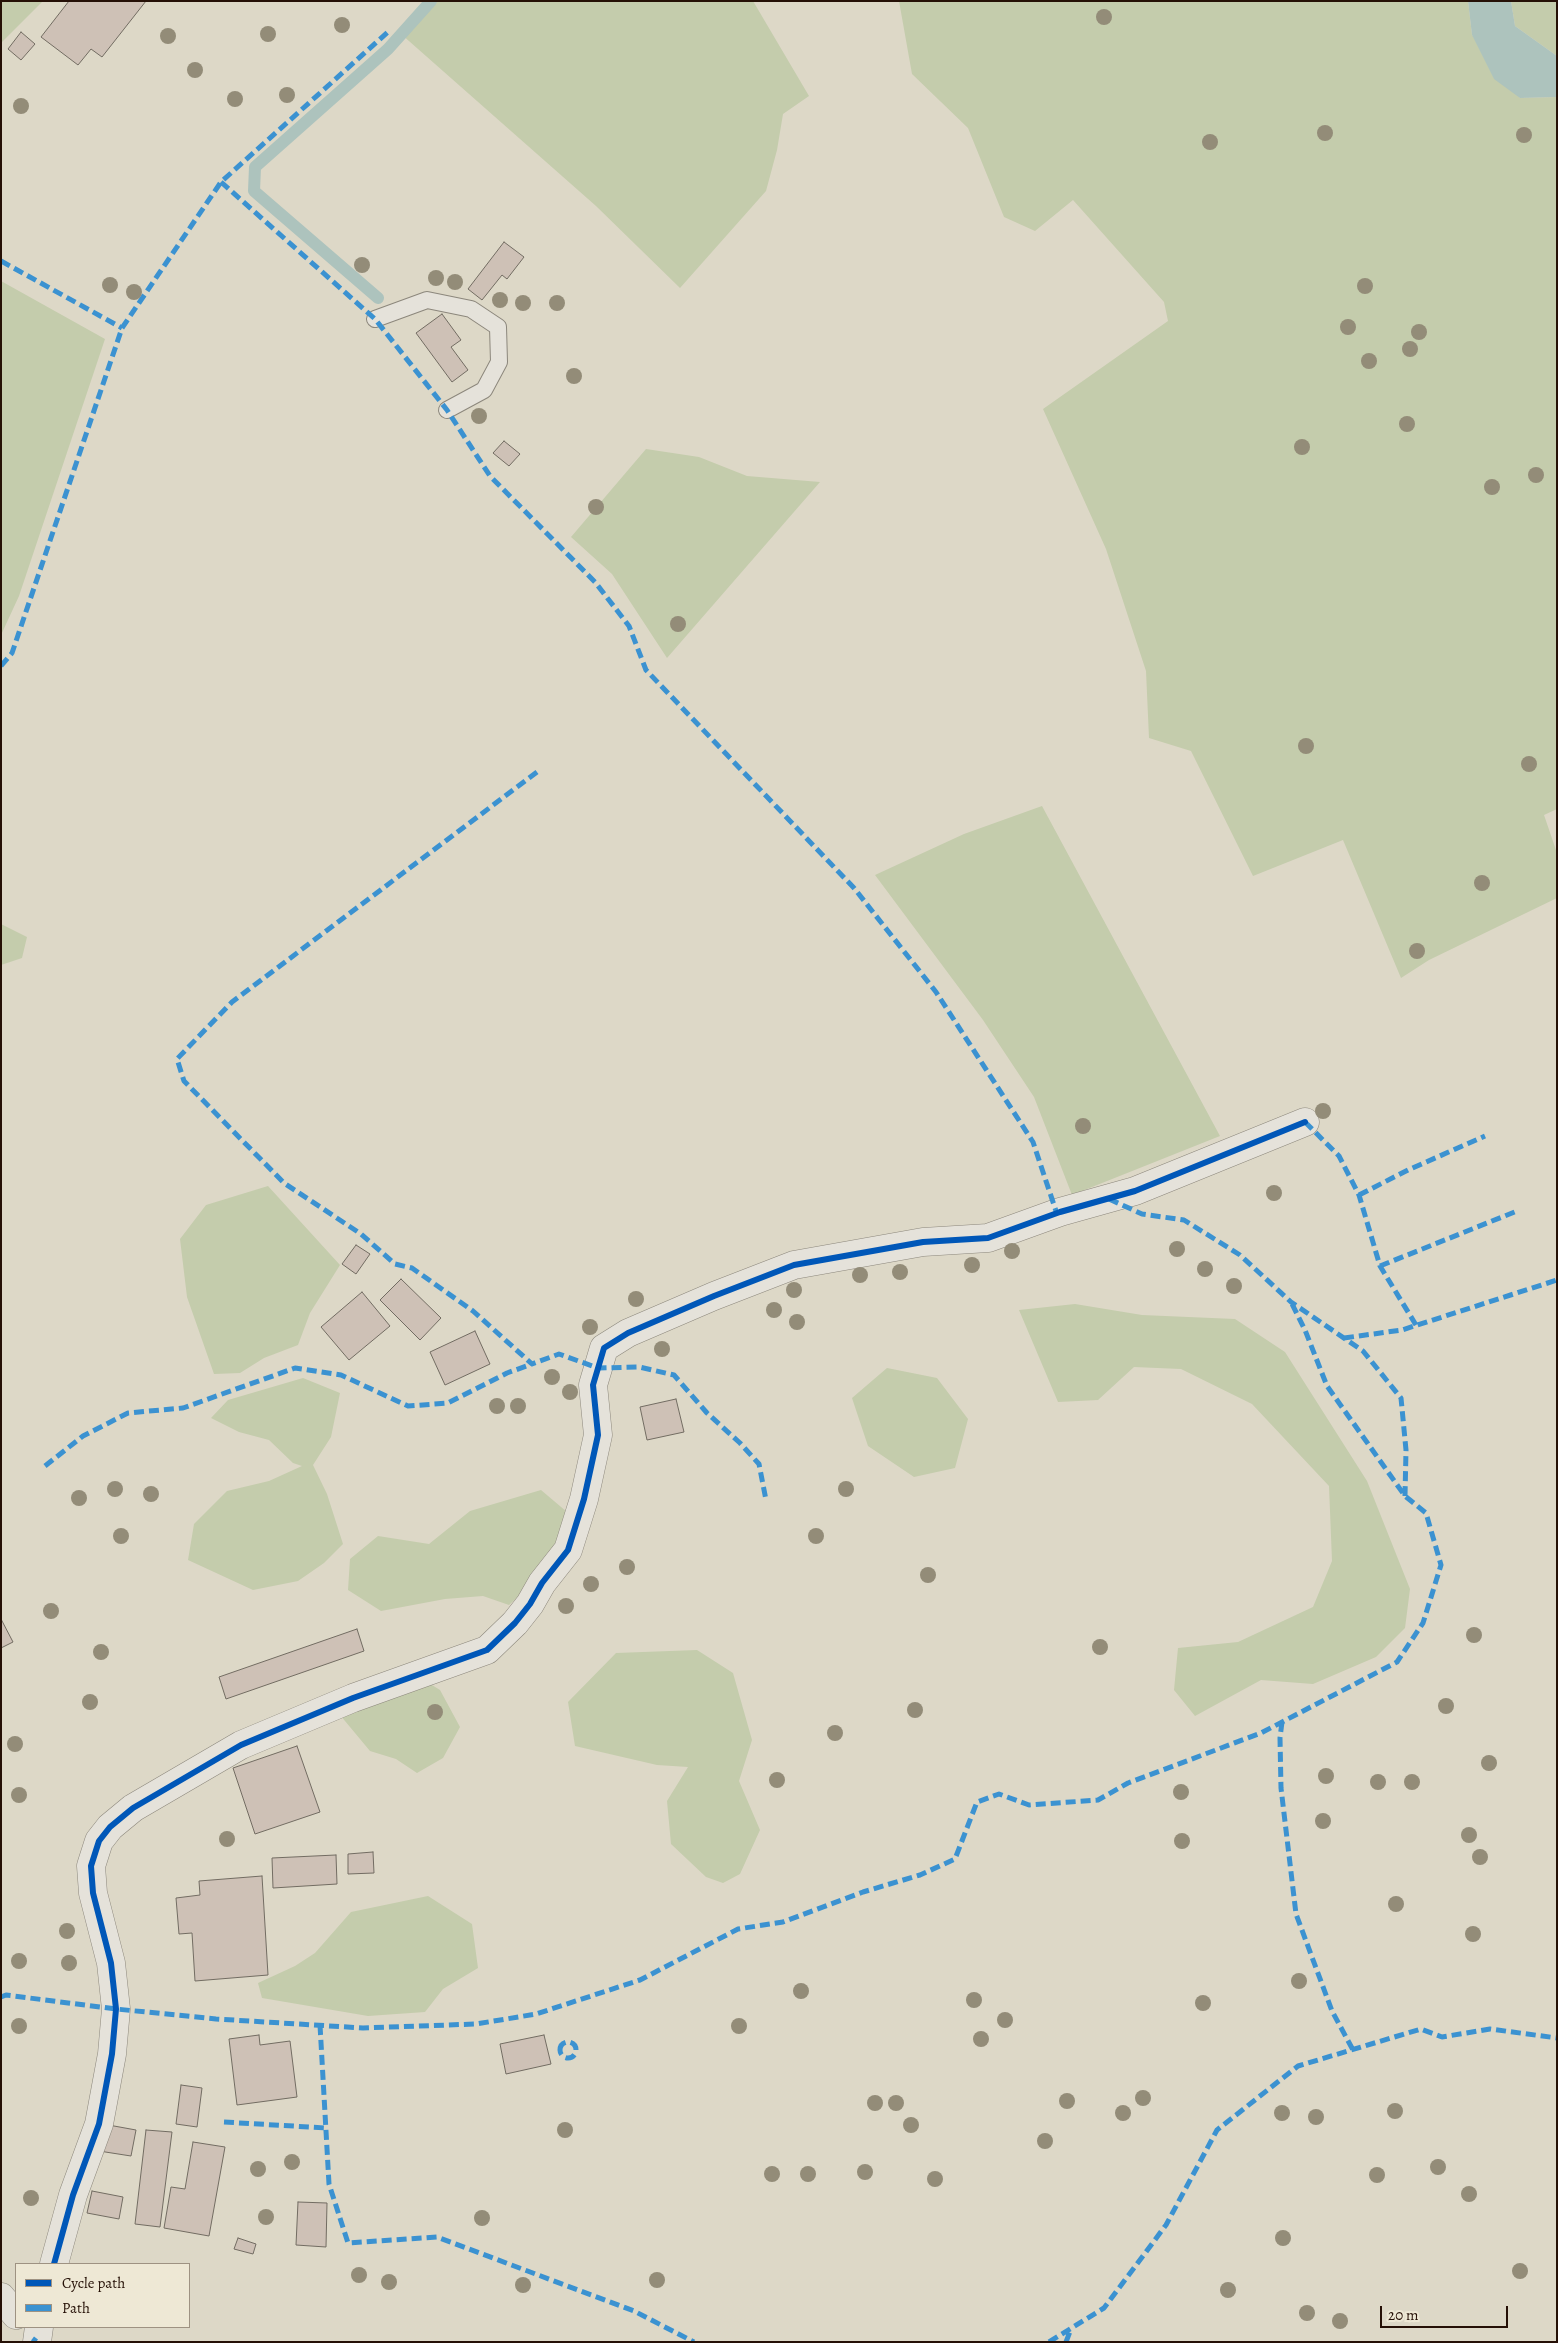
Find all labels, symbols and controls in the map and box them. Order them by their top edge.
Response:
legend [15,2263,190,2328]
text: Cycle path [62,2273,125,2293]
scale bar [1383,2296,1510,2328]
text: Path [62,2298,90,2318]
text: 20 m [1388,2305,1419,2325]

